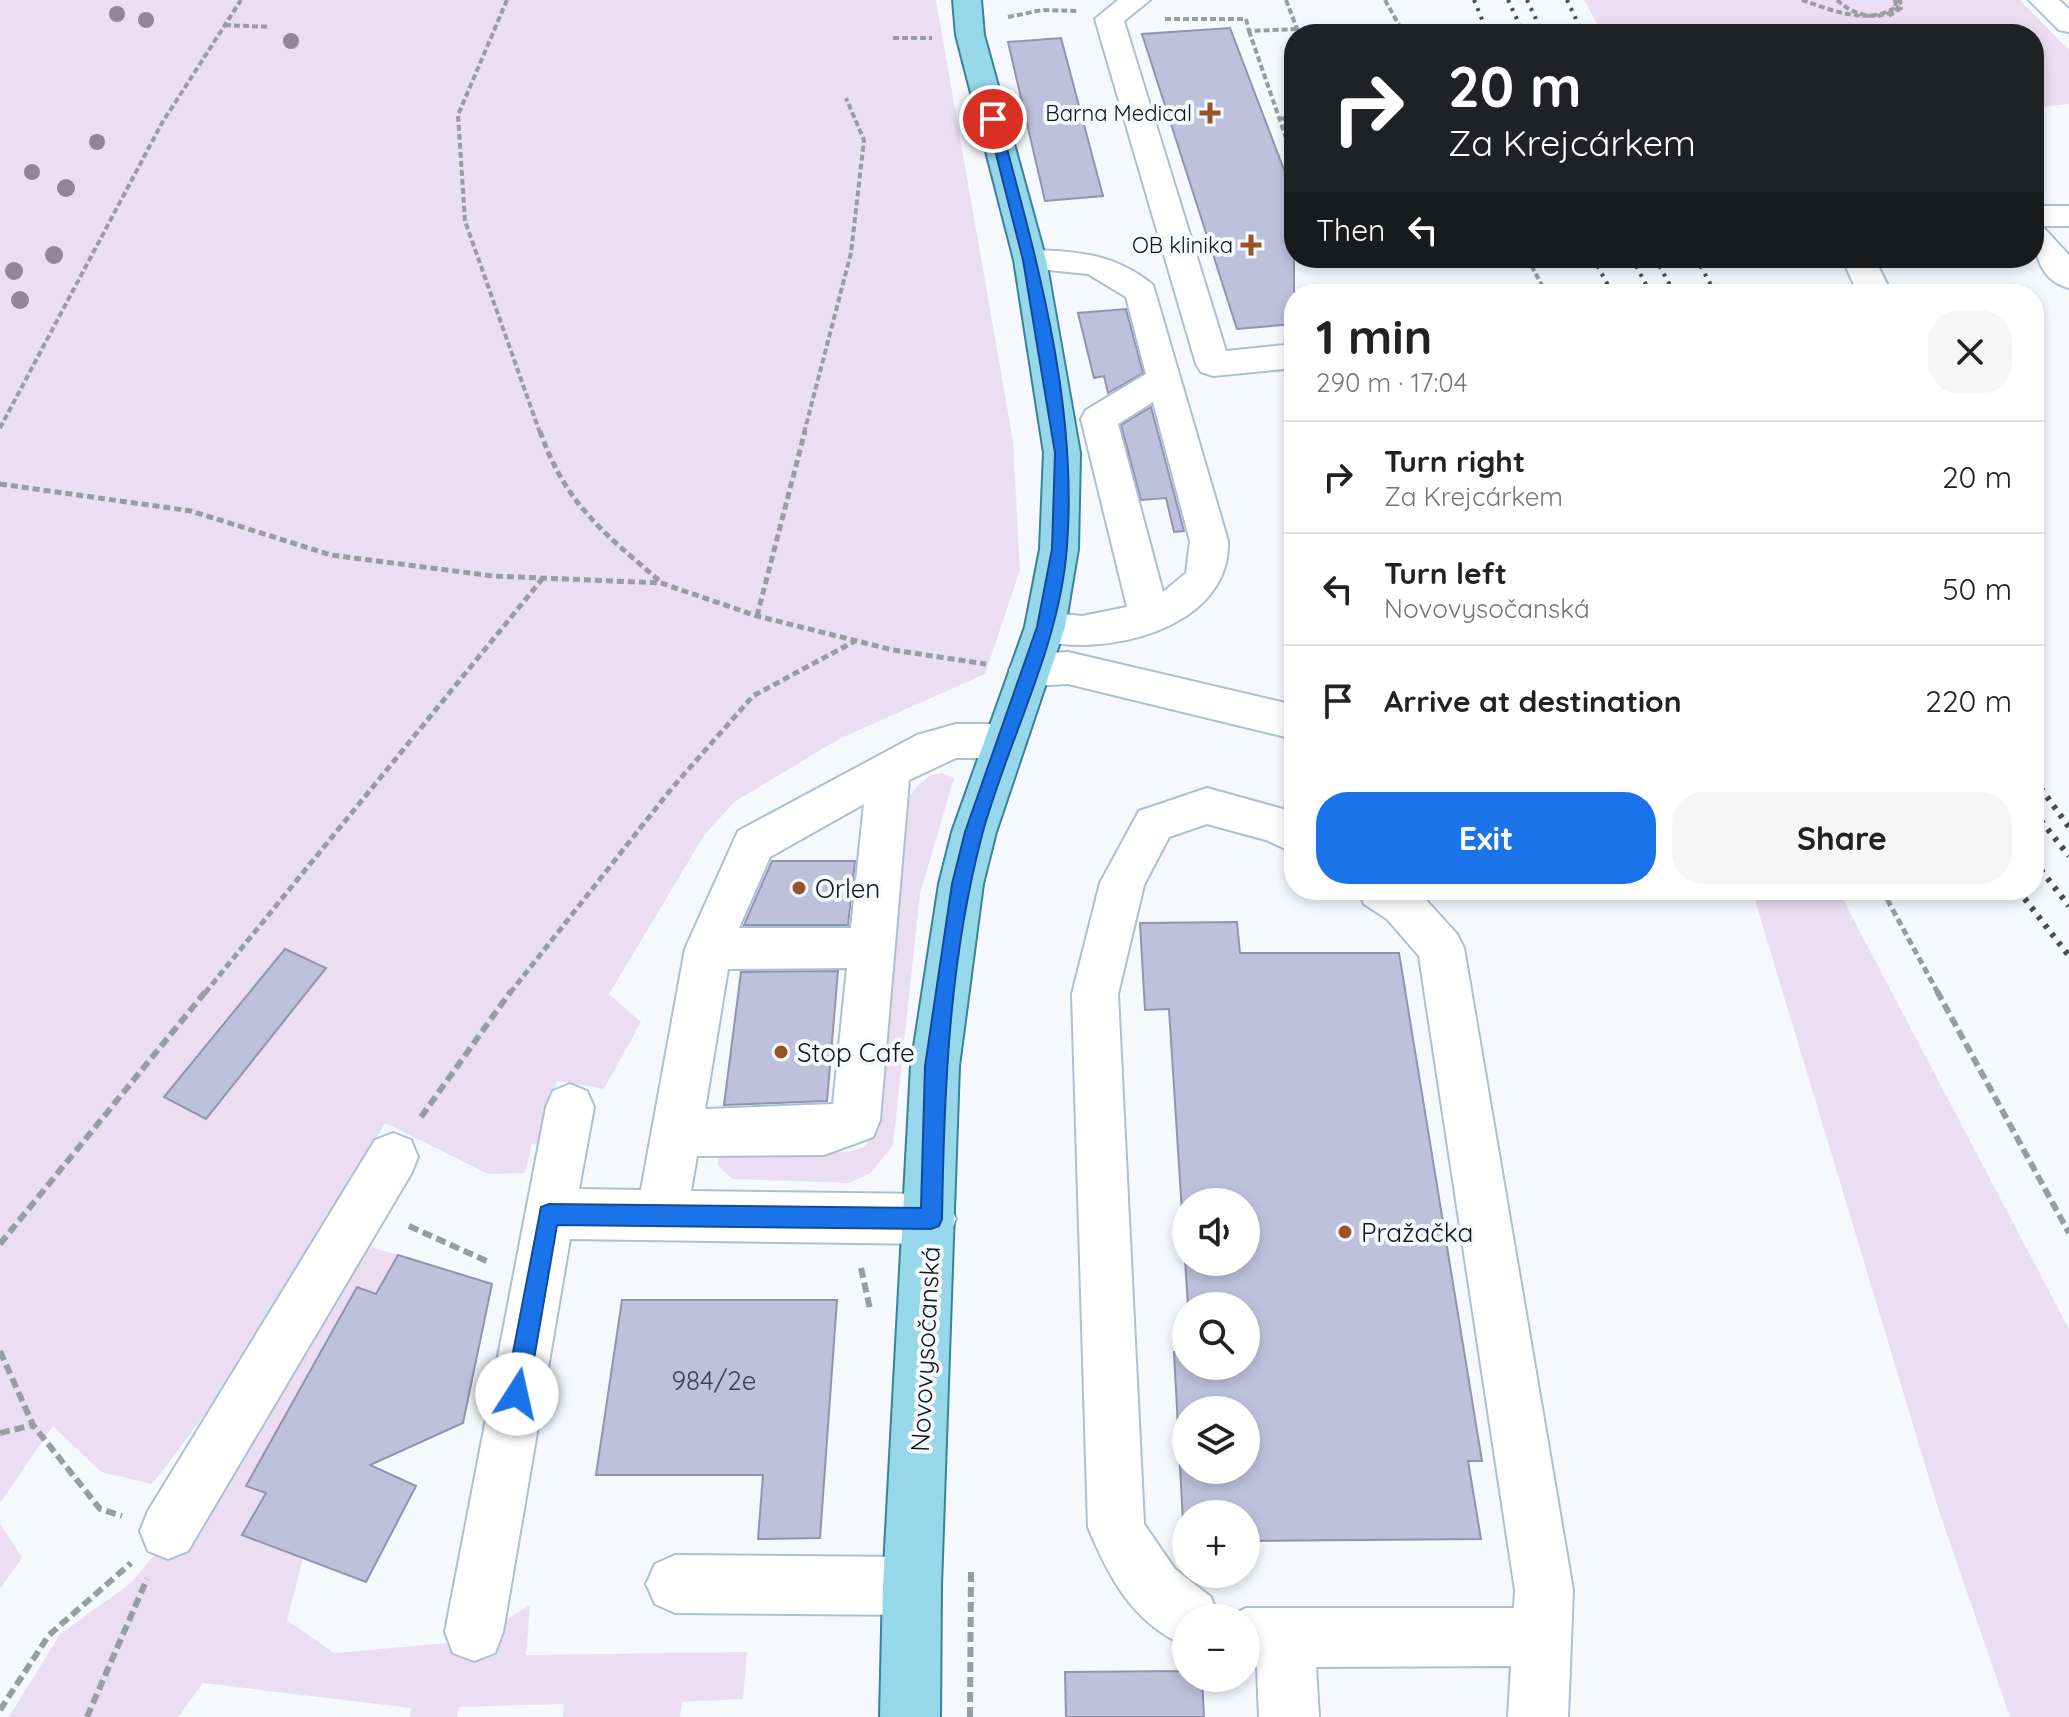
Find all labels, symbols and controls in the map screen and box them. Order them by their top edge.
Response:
text: 20 m [1448,51,1582,121]
icon: right [1316,56,1420,160]
pin [959,85,1027,153]
icon: arrive [971,97,1015,141]
place label: Barna Medical [1045,99,1192,127]
marker: Barna Medical [1199,102,1221,124]
text: Za Krejcárkem [1448,120,1696,165]
icon: left [1401,208,1445,252]
text: Then [1316,211,1385,249]
place label: OB klinika [1132,231,1233,259]
marker: OB klinika [1240,234,1262,256]
text: 1 min [1316,306,1432,366]
button: close [1928,310,2012,394]
text: 290 m · 17:04 [1316,366,1467,399]
text: Turn right [1384,442,1525,480]
icon: right [1316,455,1360,499]
text: 20 m [1942,458,2012,496]
text: Za Krejcárkem [1384,480,1563,513]
text: Turn left [1384,554,1507,592]
icon: left [1316,567,1360,611]
text: 50 m [1942,570,2012,608]
text: Novovysočanská [1384,592,1590,625]
icon: arrive [1316,679,1360,723]
text: Arrive at destination [1384,682,1682,720]
text: 220 m [1925,682,2012,720]
button: Exit [1316,792,1656,884]
button: Share [1672,792,2012,884]
place label: Orlen [815,872,880,905]
marker: Orlen [790,879,808,897]
place label: Stop Cafe [797,1036,915,1069]
marker: Stop Cafe [772,1043,790,1061]
map controls [1172,1188,1260,1692]
button: sound [1172,1188,1260,1276]
place label: Pražačka [1361,1216,1473,1249]
marker: Pražačka [1336,1223,1354,1241]
street label: Novovysočanská [903,1245,947,1453]
button: search [1172,1292,1260,1380]
position arrow [475,1352,559,1436]
house number: 984/2e [672,1364,756,1397]
button: layers [1172,1396,1260,1484]
button: + [1172,1500,1260,1588]
button: − [1172,1604,1260,1692]

